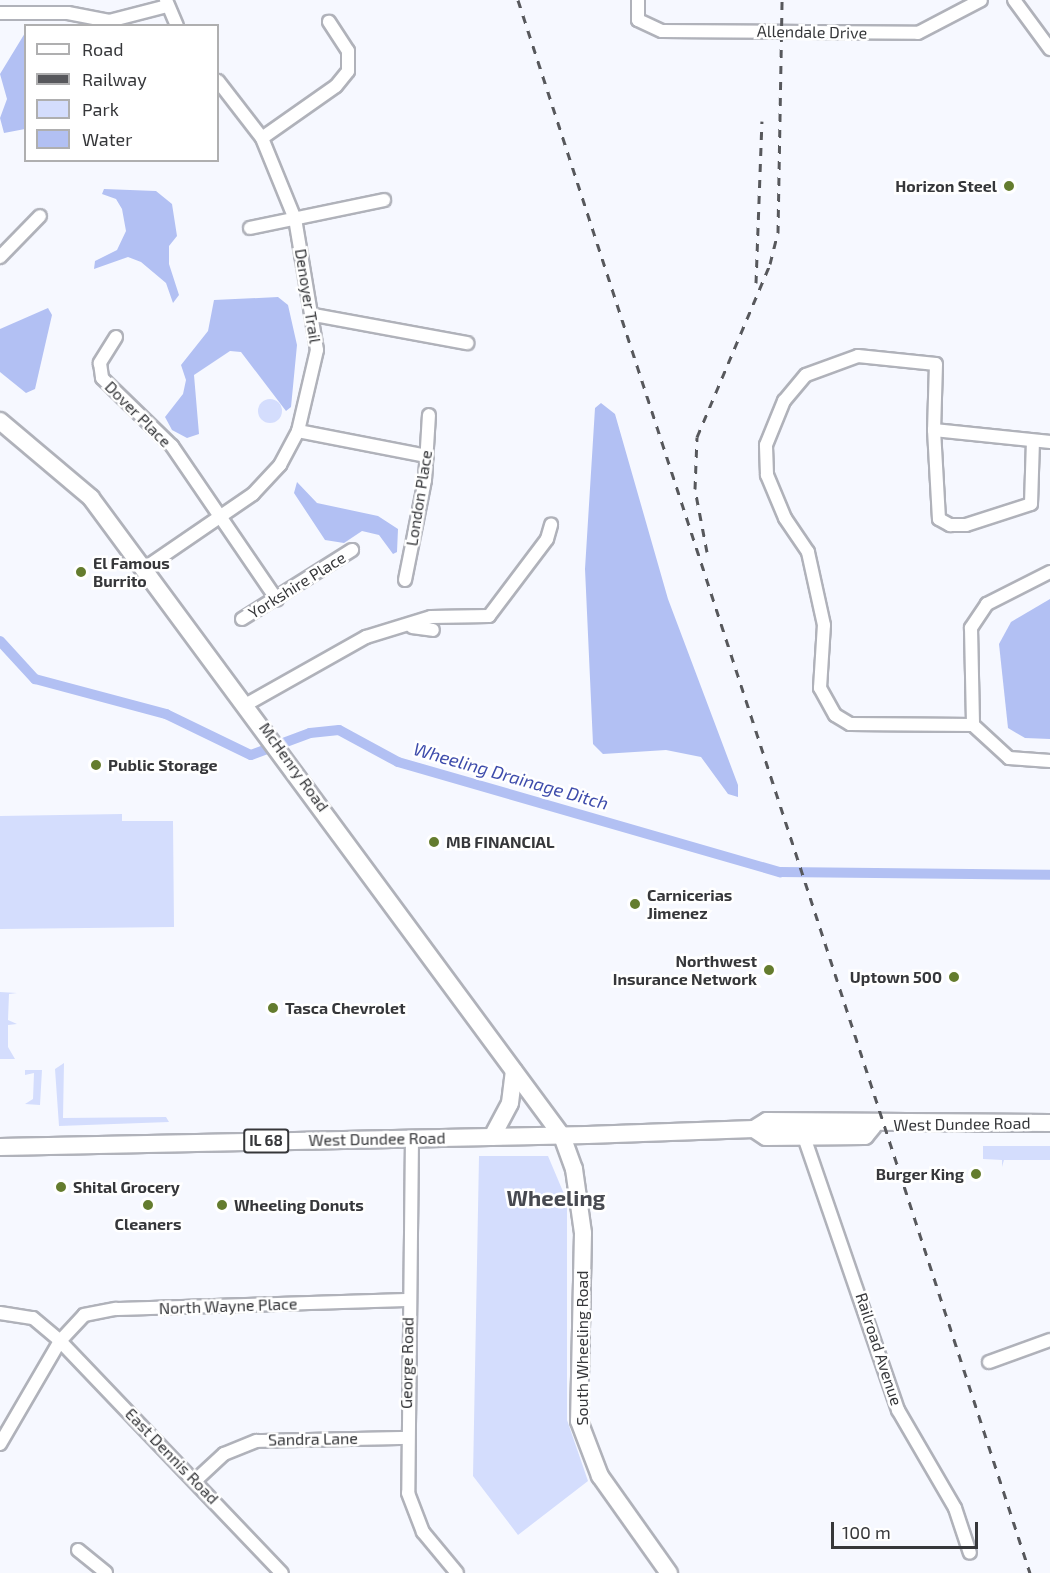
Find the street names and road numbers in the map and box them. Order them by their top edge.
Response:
street label: Allendale Drive [757,21,867,43]
street label: Denoyer Trail [291,247,325,345]
street label: Dover Place [101,377,175,451]
street label: London Place [402,449,436,547]
street label: Yorkshire Place [245,548,349,622]
street label: McHenry Road [255,719,333,815]
street label: West Dundee Road [893,1113,1031,1135]
street label: West Dundee Road [308,1128,446,1150]
road number: IL 68 [242,1129,290,1153]
street label: South Wheeling Road [572,1270,592,1426]
street label: Railroad Avenue [852,1290,906,1408]
street label: North Wayne Place [158,1294,298,1318]
street label: George Road [397,1317,417,1409]
street label: East Dennis Road [121,1404,223,1508]
street label: Sandra Lane [268,1429,358,1449]

